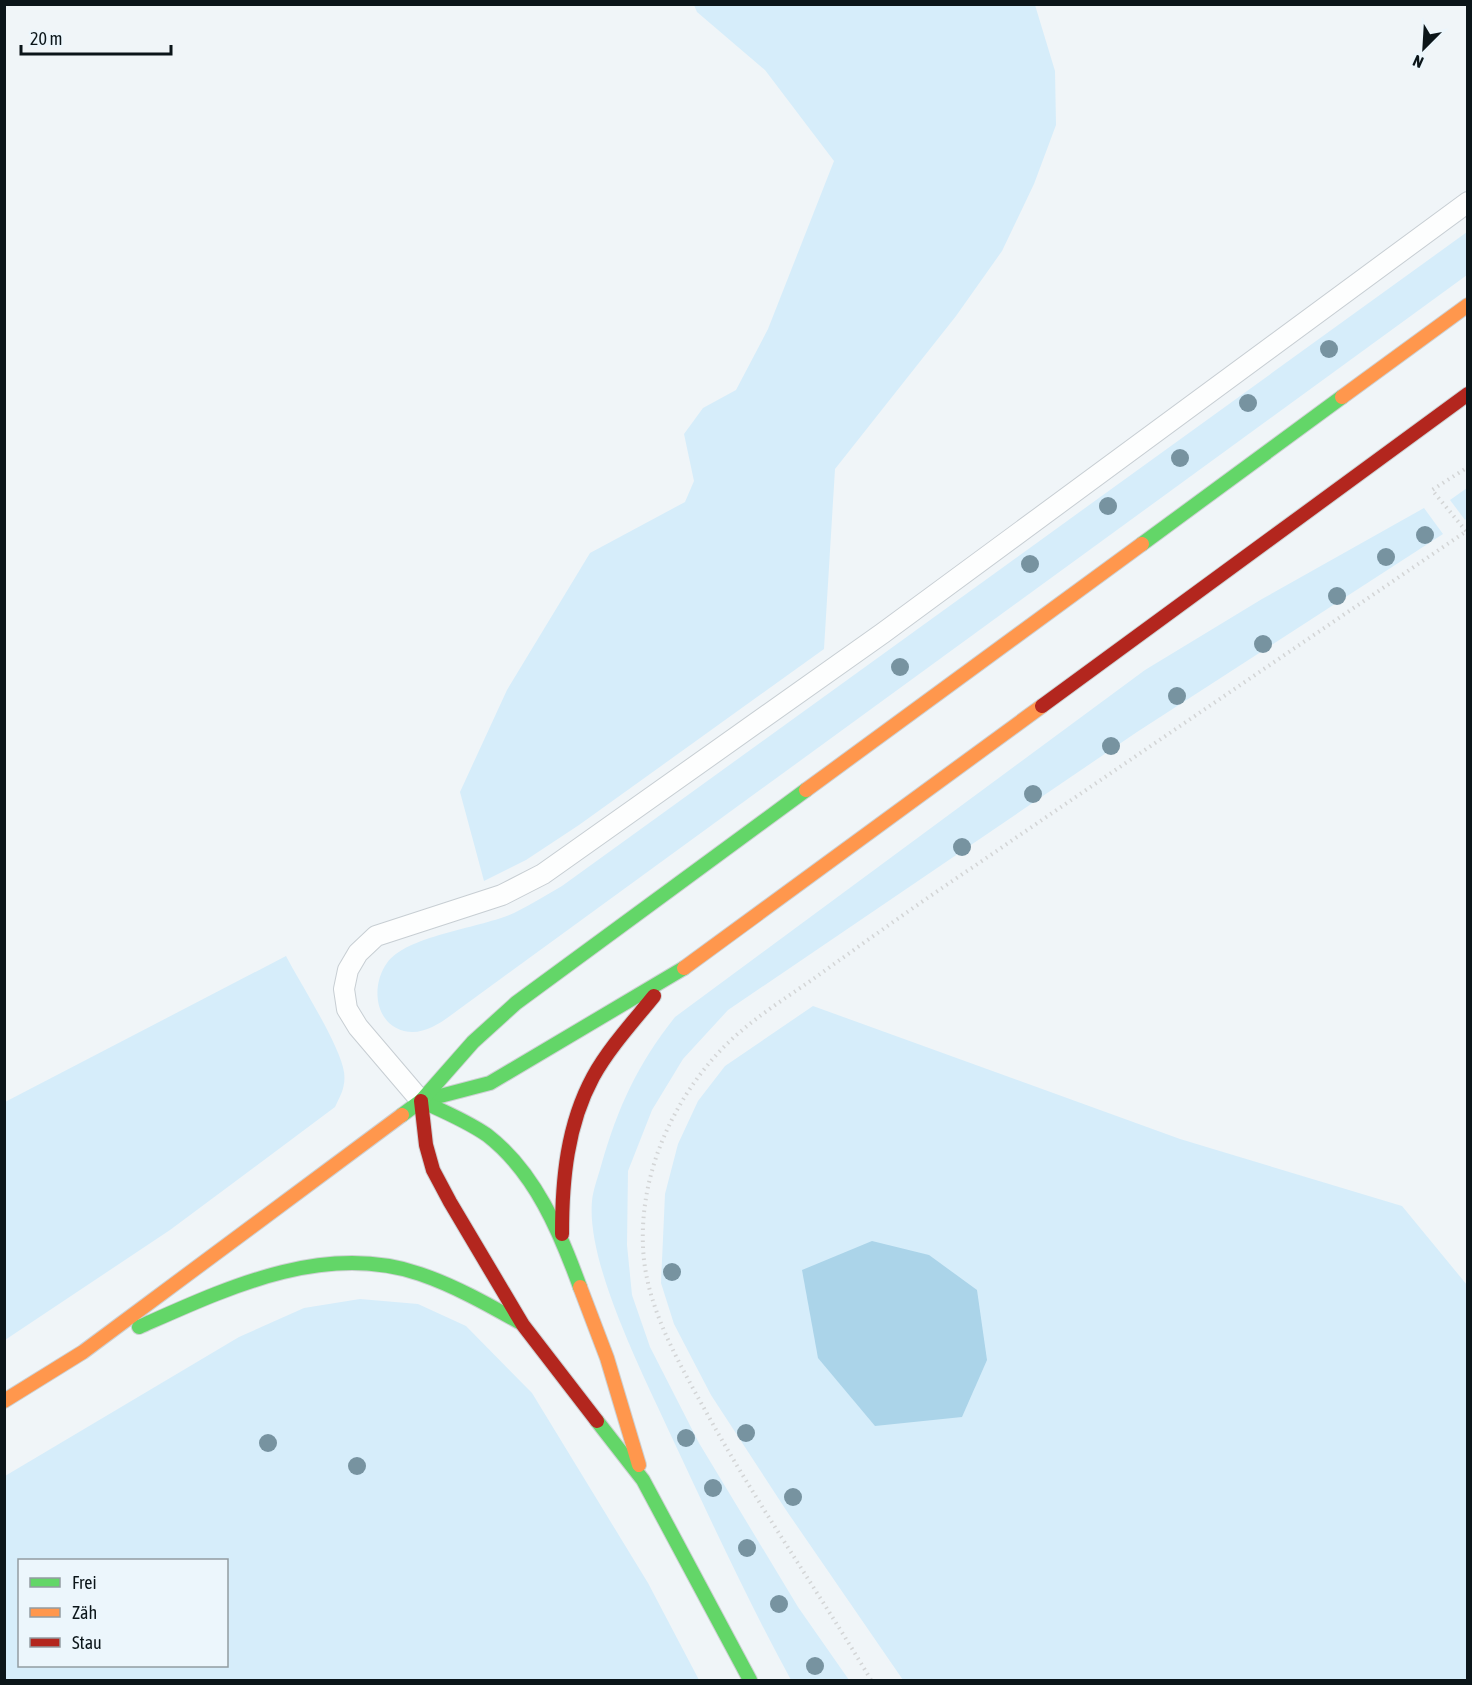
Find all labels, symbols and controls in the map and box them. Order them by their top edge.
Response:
scale bar [21,18,171,56]
north arrow [1394,18,1454,78]
text: 20 m [30,28,62,49]
text: N [1410,52,1426,72]
legend [18,1559,228,1667]
text: Frei [72,1572,97,1593]
text: Zäh [72,1602,97,1623]
text: Stau [72,1632,102,1653]

